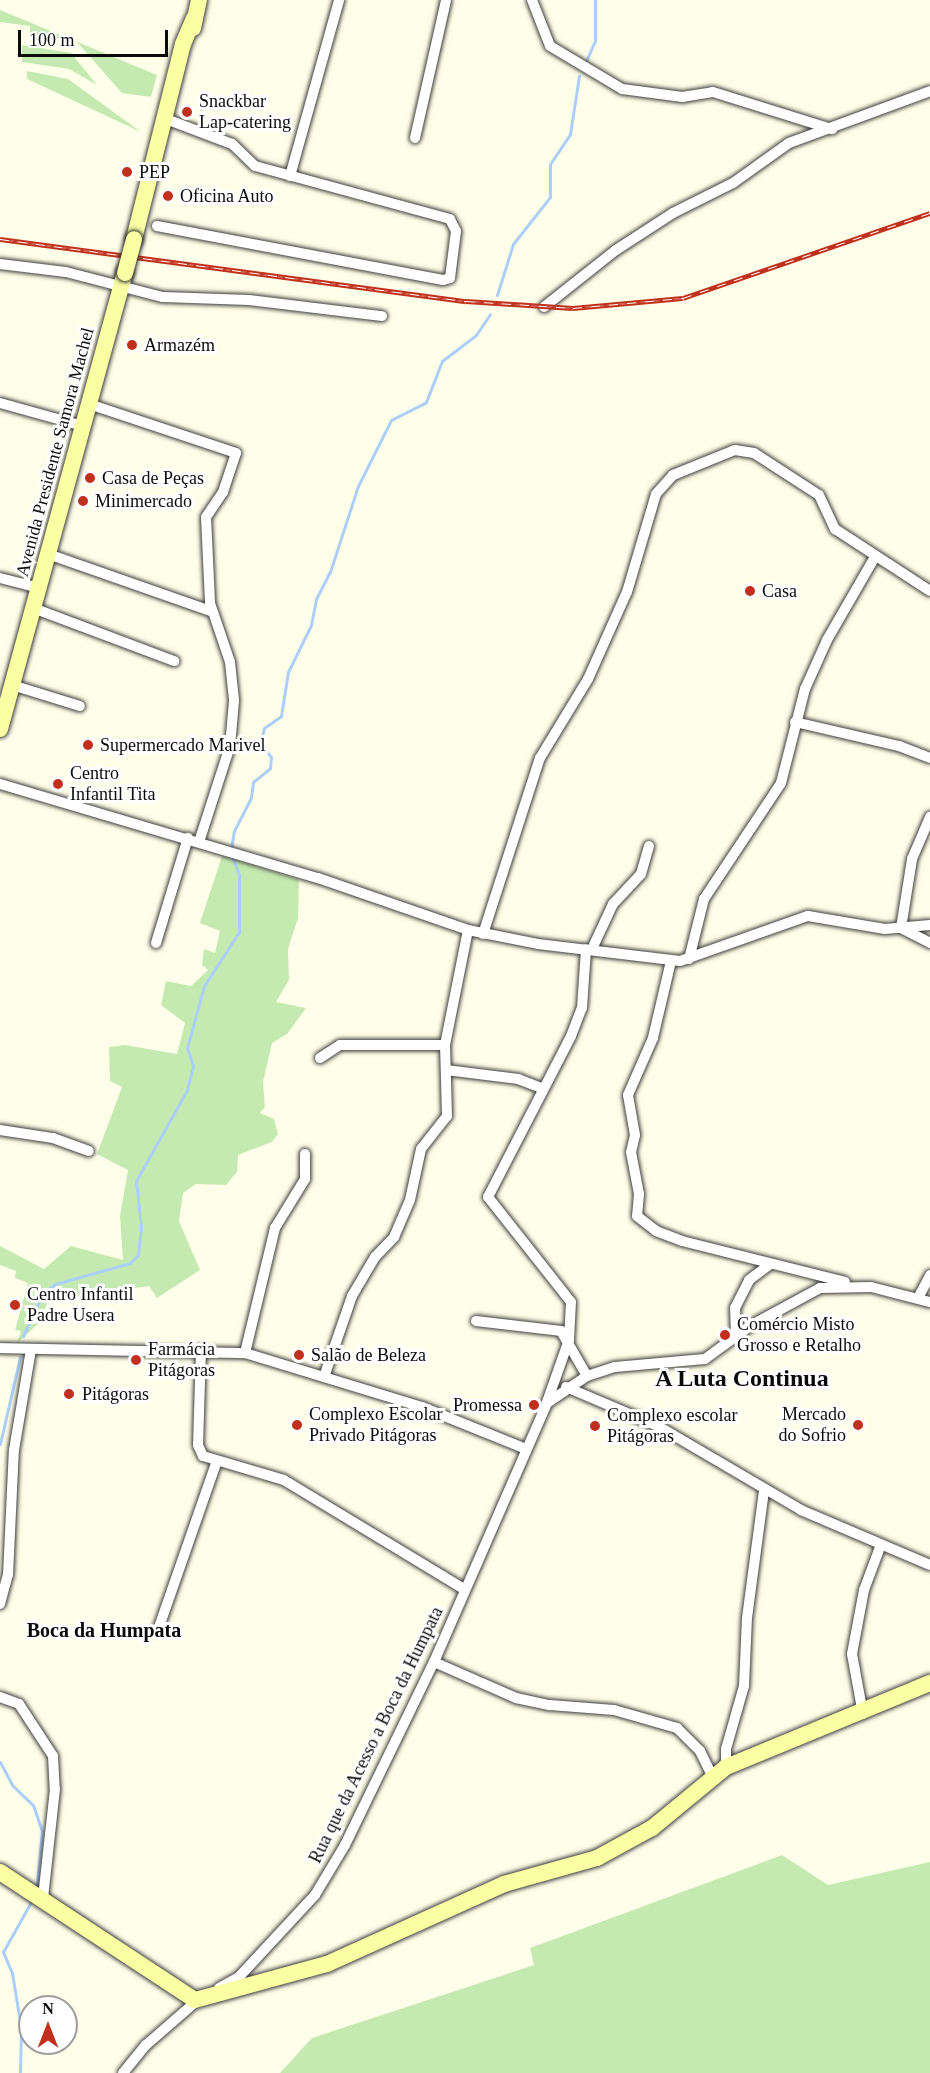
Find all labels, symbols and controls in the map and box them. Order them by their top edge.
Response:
scale bar [21,18,171,56]
text: 100 m [29,30,75,50]
place label: Snackbar Lap-catering [199,91,291,134]
marker: Snackbar Lap-catering [180,105,194,119]
place label: PEP [139,161,170,183]
marker: PEP [120,165,134,179]
place label: Oficina Auto [180,185,274,207]
marker: Oficina Auto [161,189,175,203]
street label: Avenida Presidente Samora Machel [11,325,99,579]
place label: Armazém [144,334,215,356]
marker: Armazém [125,338,139,352]
place label: Casa de Peças [102,467,204,489]
marker: Casa de Peças [83,471,97,485]
place label: Minimercado [95,490,192,512]
marker: Minimercado [76,494,90,508]
place label: Casa [762,580,797,602]
marker: Casa [743,584,757,598]
place label: Supermercado Marivel [100,734,265,756]
marker: Supermercado Marivel [81,738,95,752]
place label: Centro Infantil Tita [70,763,156,806]
marker: Centro Infantil Tita [51,777,65,791]
place label: Centro Infantil Padre Usera [27,1284,133,1326]
marker: Centro Infantil Padre Usera [8,1298,22,1312]
place label: Comércio Misto Grosso e Retalho [737,1314,861,1356]
marker: Comércio Misto Grosso e Retalho [718,1328,732,1342]
place label: Farmácia Pitágoras [148,1339,215,1382]
place label: Salão de Beleza [311,1344,426,1366]
marker: Salão de Beleza [292,1348,306,1362]
marker: Farmácia Pitágoras [129,1353,143,1367]
district label: A Luta Continua [655,1365,829,1393]
place label: Pitágoras [82,1383,149,1405]
marker: Pitágoras [60,1385,78,1403]
place label: Promessa [453,1394,522,1416]
marker: Promessa [527,1398,541,1412]
place label: Complexo Escolar Privado Pitágoras [309,1404,442,1446]
place label: Mercado do Sofrio [778,1404,846,1446]
place label: Complexo escolar Pitágoras [607,1405,737,1448]
marker: Complexo Escolar Privado Pitágoras [290,1418,304,1432]
marker: Mercado do Sofrio [851,1418,865,1432]
marker: Complexo escolar Pitágoras [588,1419,602,1433]
street label: Rua que da Acesso a Boca da Humpata [304,1603,448,1867]
district label: Boca da Humpata [27,1618,181,1642]
north arrow [18,1995,78,2055]
text: N [42,2000,54,2017]

